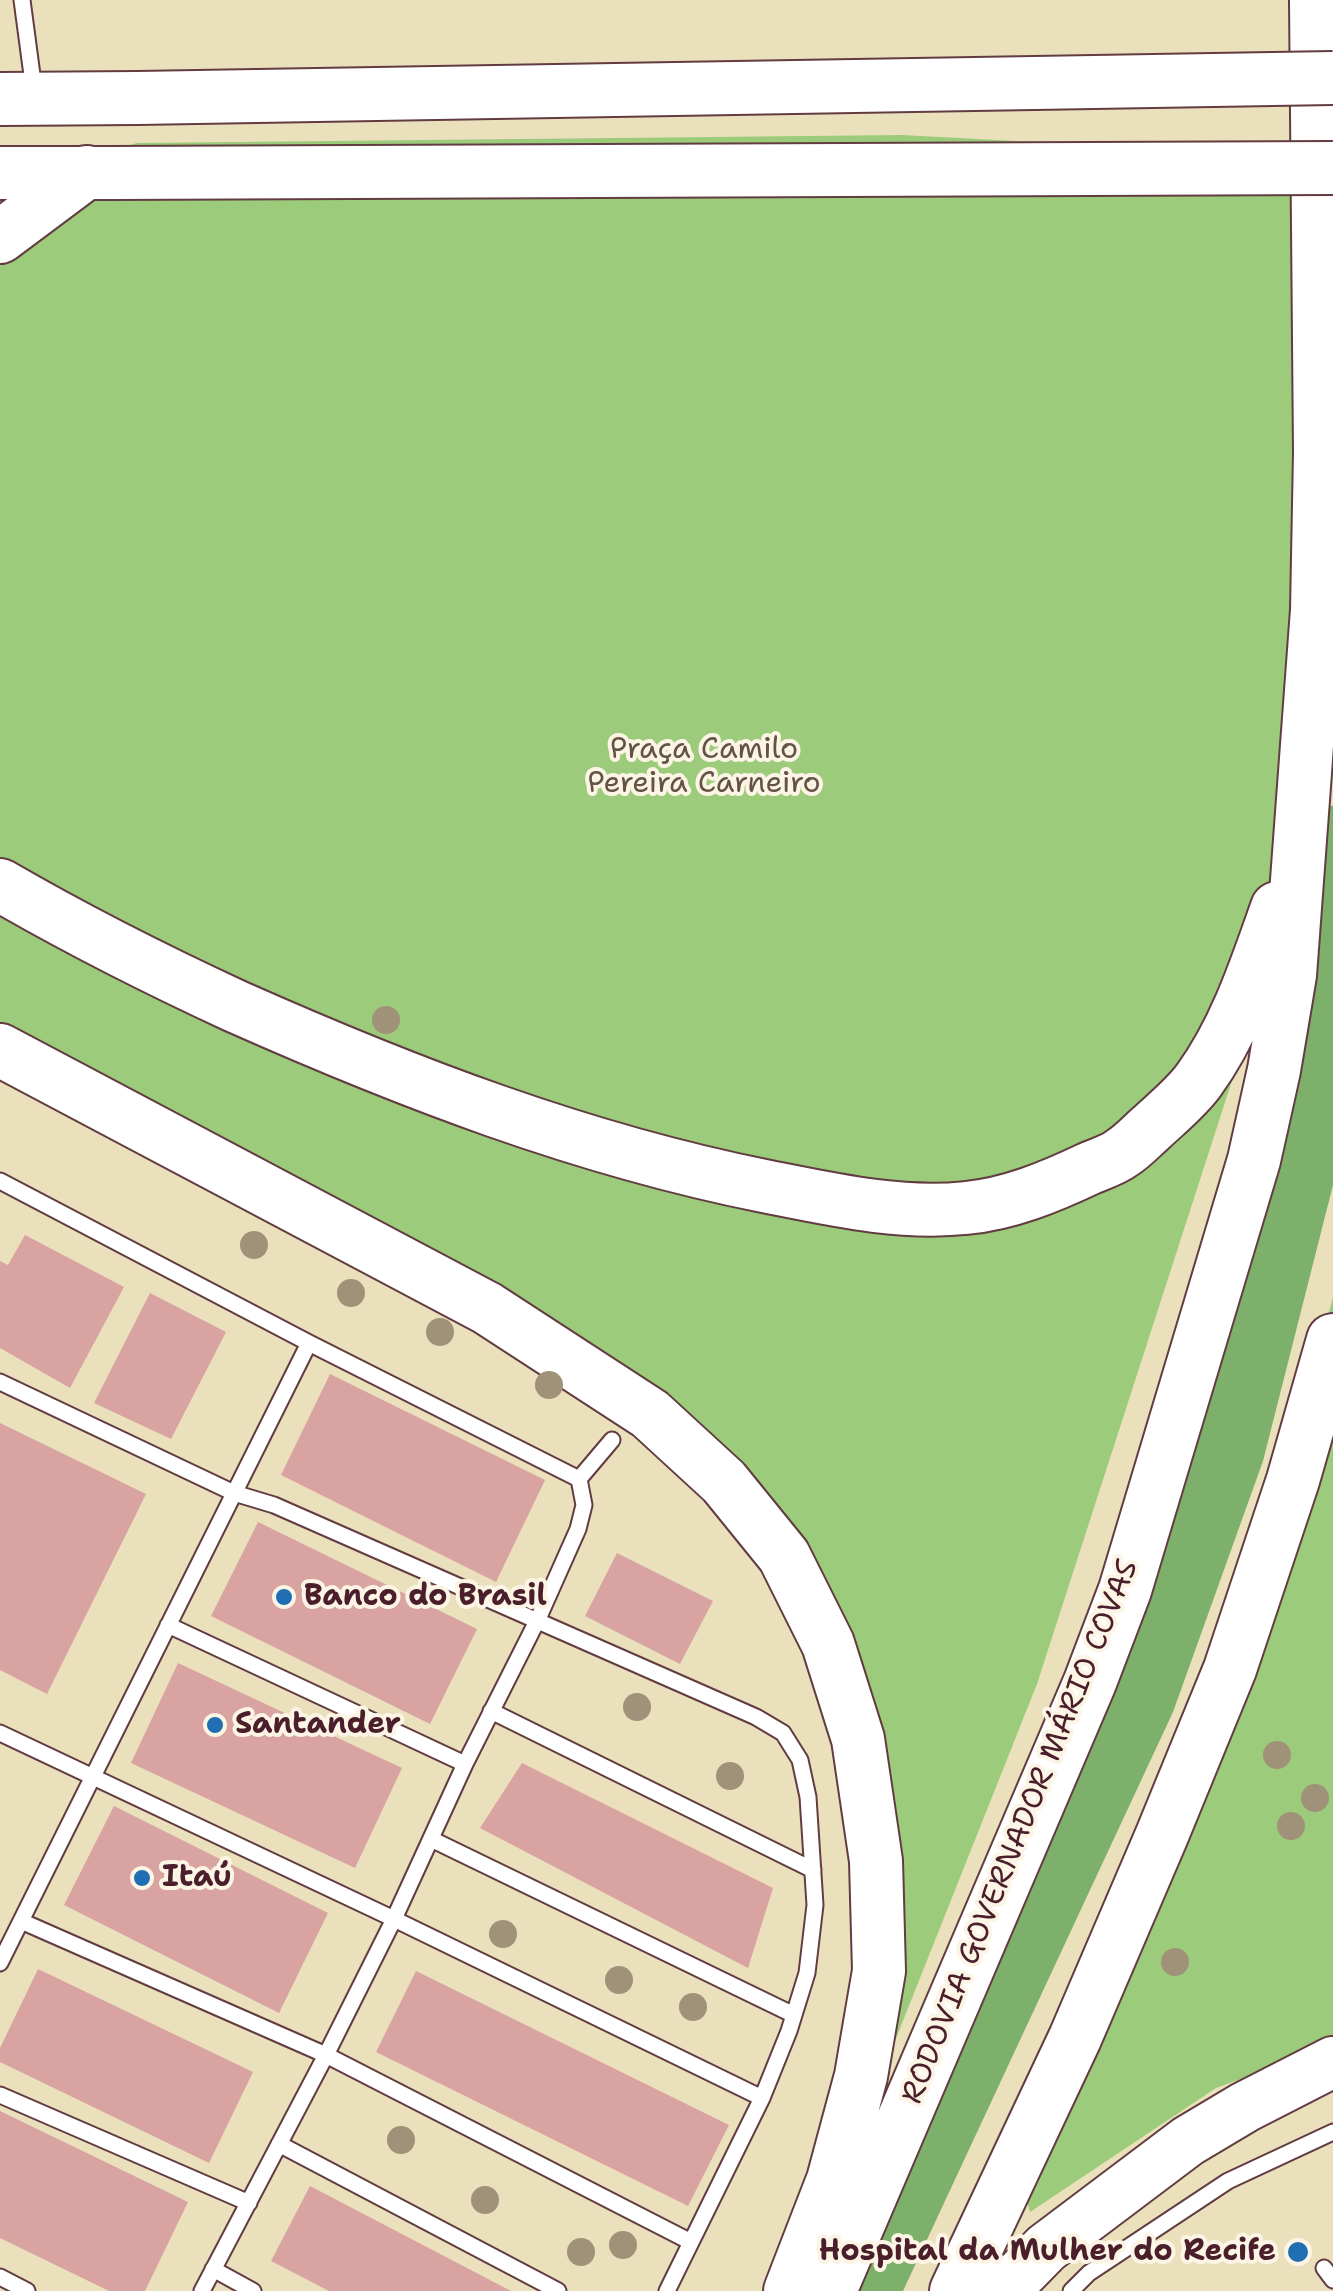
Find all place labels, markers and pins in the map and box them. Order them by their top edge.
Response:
place label: Banco do Brasil [304,1579,547,1615]
marker: Banco do Brasil [273,1586,295,1608]
place label: Santander [235,1707,401,1743]
marker: Santander [204,1714,226,1736]
place label: Itaú [162,1860,232,1896]
marker: Itaú [131,1867,153,1889]
place label: Hospital da Mulher do Recife [819,2234,1276,2270]
marker: Hospital da Mulher do Recife [1285,2239,1311,2265]

